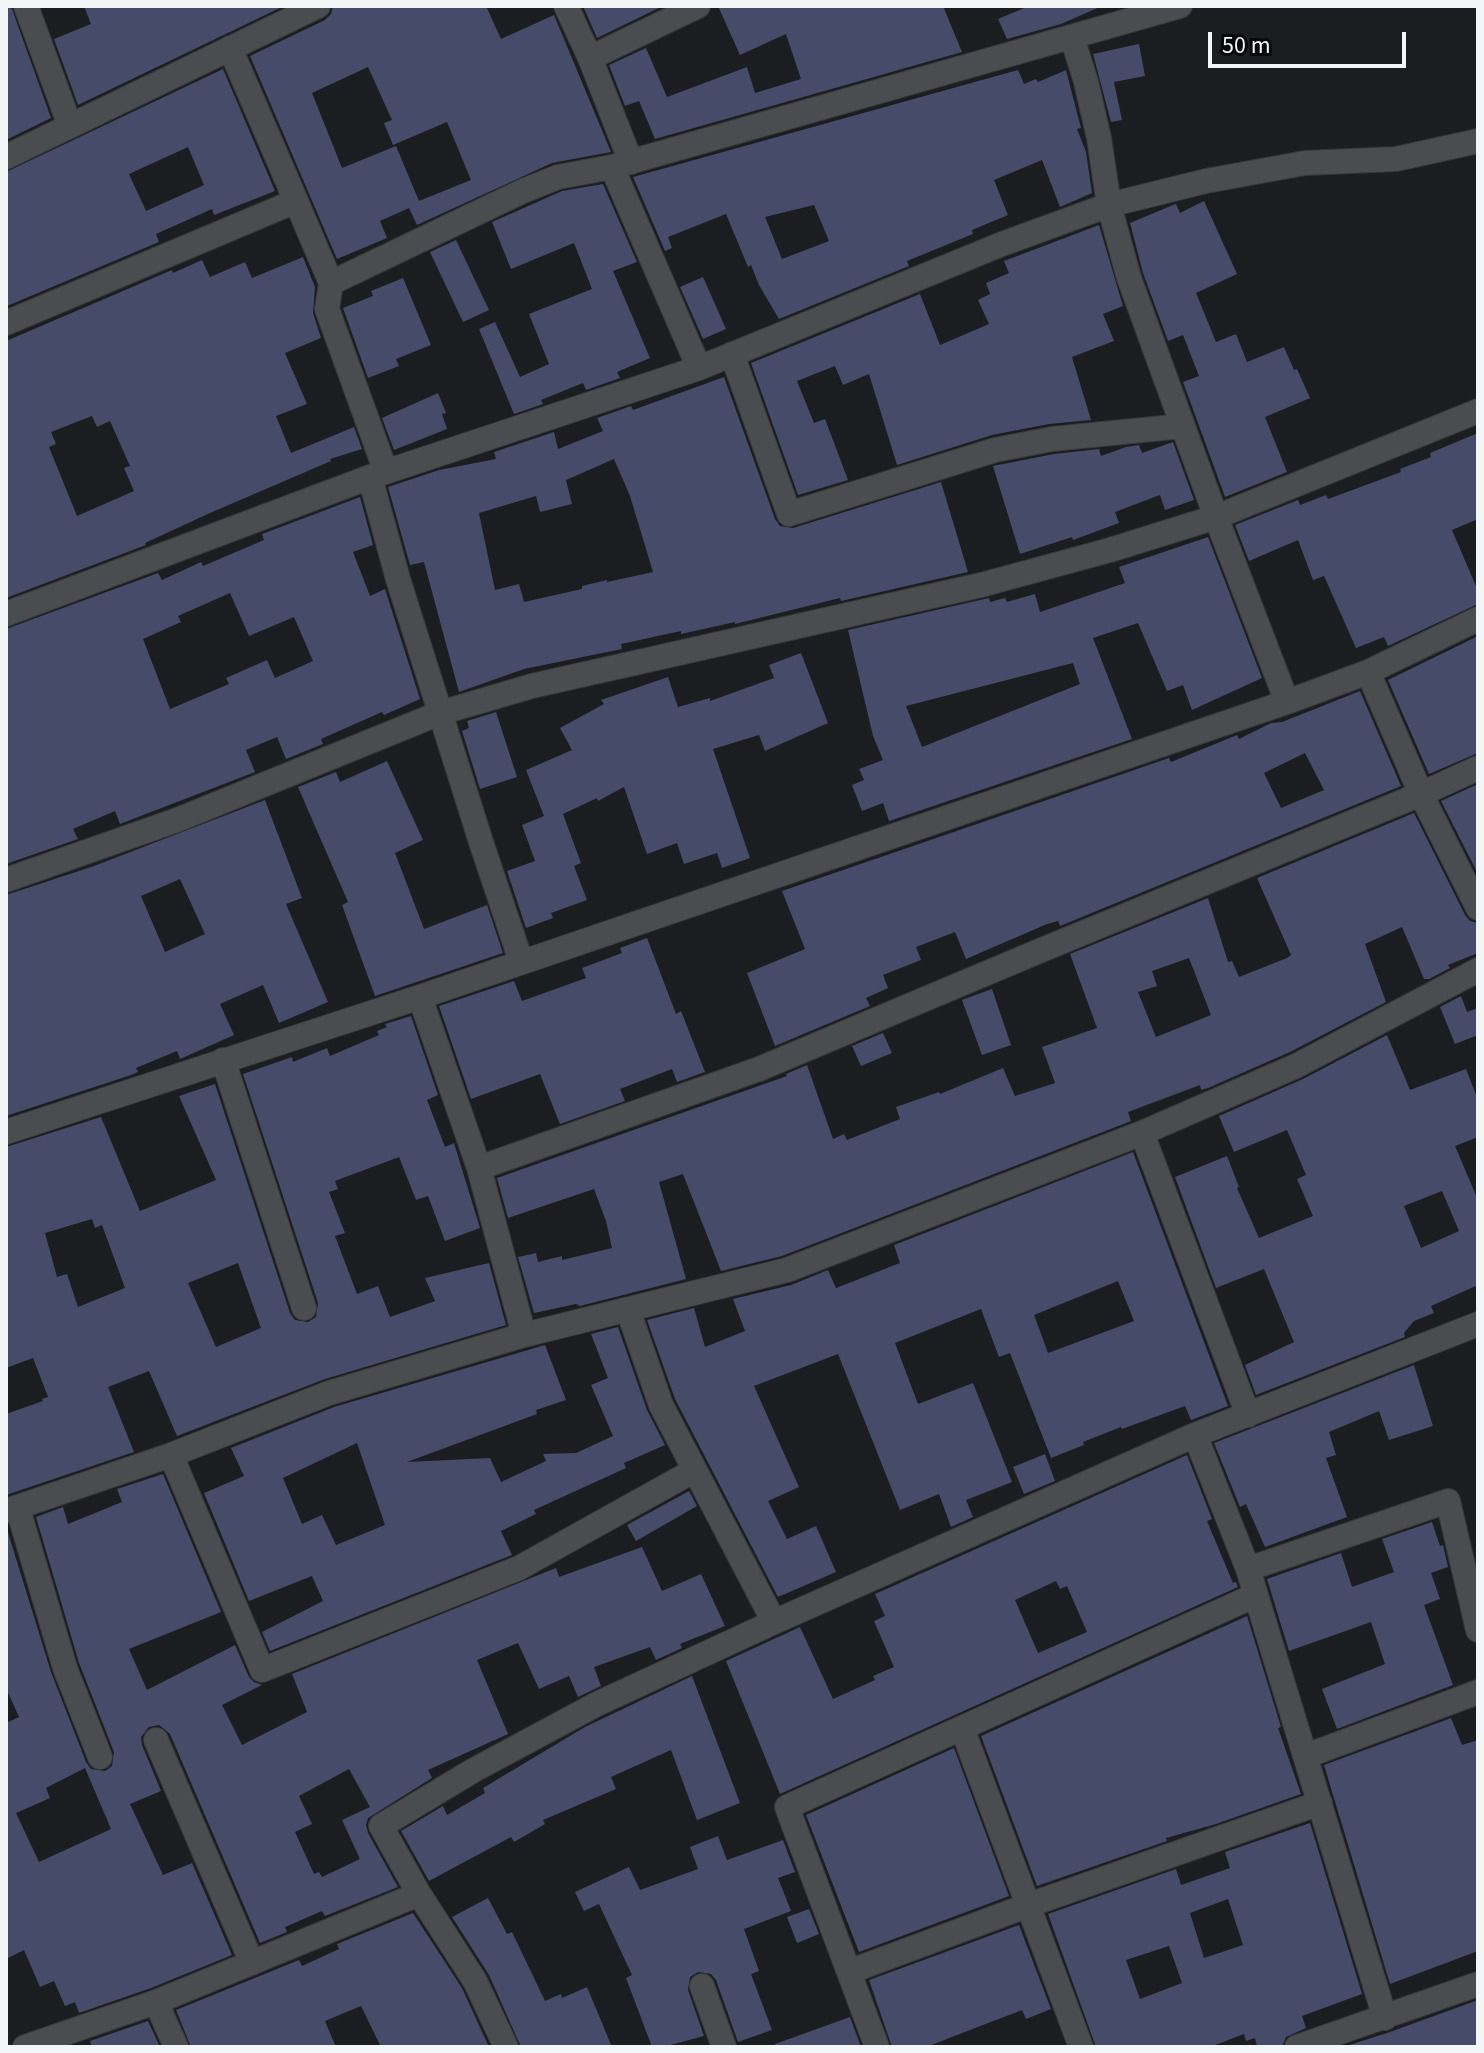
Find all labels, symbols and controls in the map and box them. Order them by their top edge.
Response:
scale bar [1212,16,1410,66]
text: 50 m [1222,28,1271,63]

